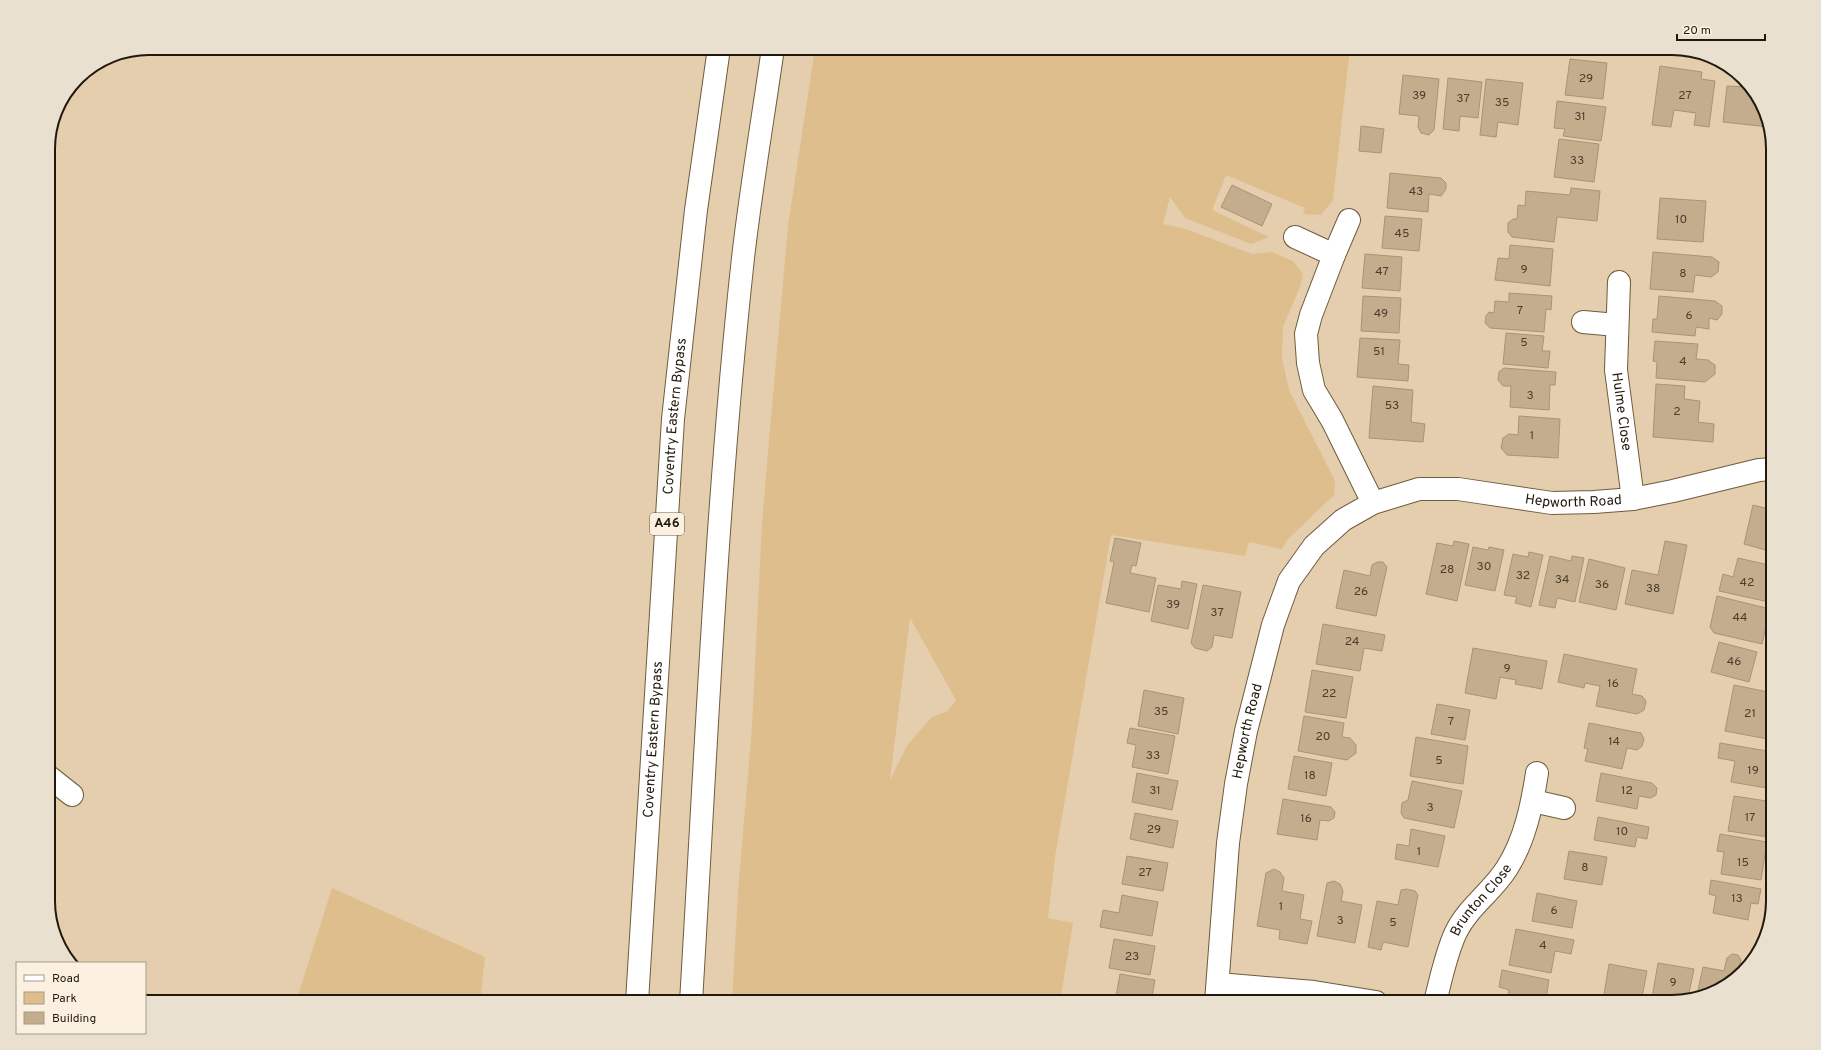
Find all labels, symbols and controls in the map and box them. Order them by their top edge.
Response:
scale bar [1677,16,1765,42]
text: 20 m [1683,23,1711,39]
house number: 29 [1579,71,1593,87]
house number: 39 [1412,88,1426,104]
house number: 27 [1678,88,1692,104]
house number: 37 [1456,91,1470,107]
house number: 35 [1495,95,1509,111]
house number: 31 [1574,109,1586,125]
house number: 33 [1570,153,1584,169]
house number: 43 [1409,184,1423,200]
house number: 10 [1675,212,1687,228]
house number: 45 [1395,226,1409,242]
house number: 9 [1520,262,1528,278]
house number: 47 [1375,264,1389,280]
house number: 8 [1679,266,1687,282]
house number: 7 [1517,303,1523,319]
house number: 49 [1374,306,1388,322]
house number: 6 [1685,308,1693,324]
house number: 5 [1520,335,1528,351]
street label: Coventry Eastern Bypass [660,337,690,495]
house number: 51 [1373,344,1385,360]
house number: 4 [1679,354,1687,370]
street label: Hulme Close [1608,371,1635,452]
house number: 3 [1526,388,1534,404]
house number: 53 [1385,398,1399,414]
house number: 2 [1673,404,1681,420]
house number: 1 [1530,428,1534,444]
street label: Hepworth Road [1524,491,1622,512]
road number: A46 [650,513,684,535]
house number: 30 [1477,559,1491,575]
house number: 28 [1440,562,1454,578]
house number: 32 [1516,568,1530,584]
house number: 34 [1555,572,1569,588]
house number: 42 [1740,575,1754,591]
house number: 36 [1595,577,1609,593]
house number: 38 [1646,581,1660,597]
house number: 26 [1354,584,1368,600]
house number: 39 [1166,597,1180,613]
house number: 37 [1210,605,1224,621]
house number: 44 [1733,610,1747,626]
house number: 24 [1345,634,1359,650]
house number: 46 [1727,654,1741,670]
street label: Coventry Eastern Bypass [640,661,667,818]
house number: 9 [1503,661,1511,677]
house number: 16 [1607,676,1619,692]
street label: Hepworth Road [1229,682,1266,780]
house number: 22 [1322,686,1336,702]
house number: 35 [1154,704,1168,720]
house number: 21 [1744,706,1756,722]
house number: 7 [1448,714,1454,730]
house number: 20 [1315,729,1331,745]
house number: 14 [1608,734,1620,750]
house number: 33 [1146,748,1160,764]
house number: 5 [1435,753,1443,769]
house number: 19 [1747,763,1759,779]
house number: 18 [1304,768,1316,784]
house number: 31 [1149,783,1161,799]
house number: 12 [1621,783,1633,799]
house number: 3 [1426,800,1434,816]
house number: 17 [1745,810,1755,826]
house number: 16 [1300,811,1312,827]
house number: 29 [1147,822,1161,838]
house number: 10 [1616,824,1628,840]
house number: 1 [1417,844,1421,860]
house number: 15 [1737,855,1749,871]
house number: 8 [1581,860,1589,876]
street label: Brunton Close [1447,861,1516,939]
house number: 27 [1138,865,1152,881]
house number: 13 [1731,891,1743,907]
house number: 1 [1279,899,1283,915]
house number: 6 [1550,903,1558,919]
house number: 3 [1336,913,1344,929]
house number: 5 [1389,915,1397,931]
house number: 4 [1539,938,1547,954]
house number: 23 [1125,949,1139,965]
legend [16,962,146,1034]
text: Road [52,971,80,987]
house number: 9 [1669,975,1677,991]
text: Park [52,991,77,1007]
text: Building [52,1011,96,1027]

